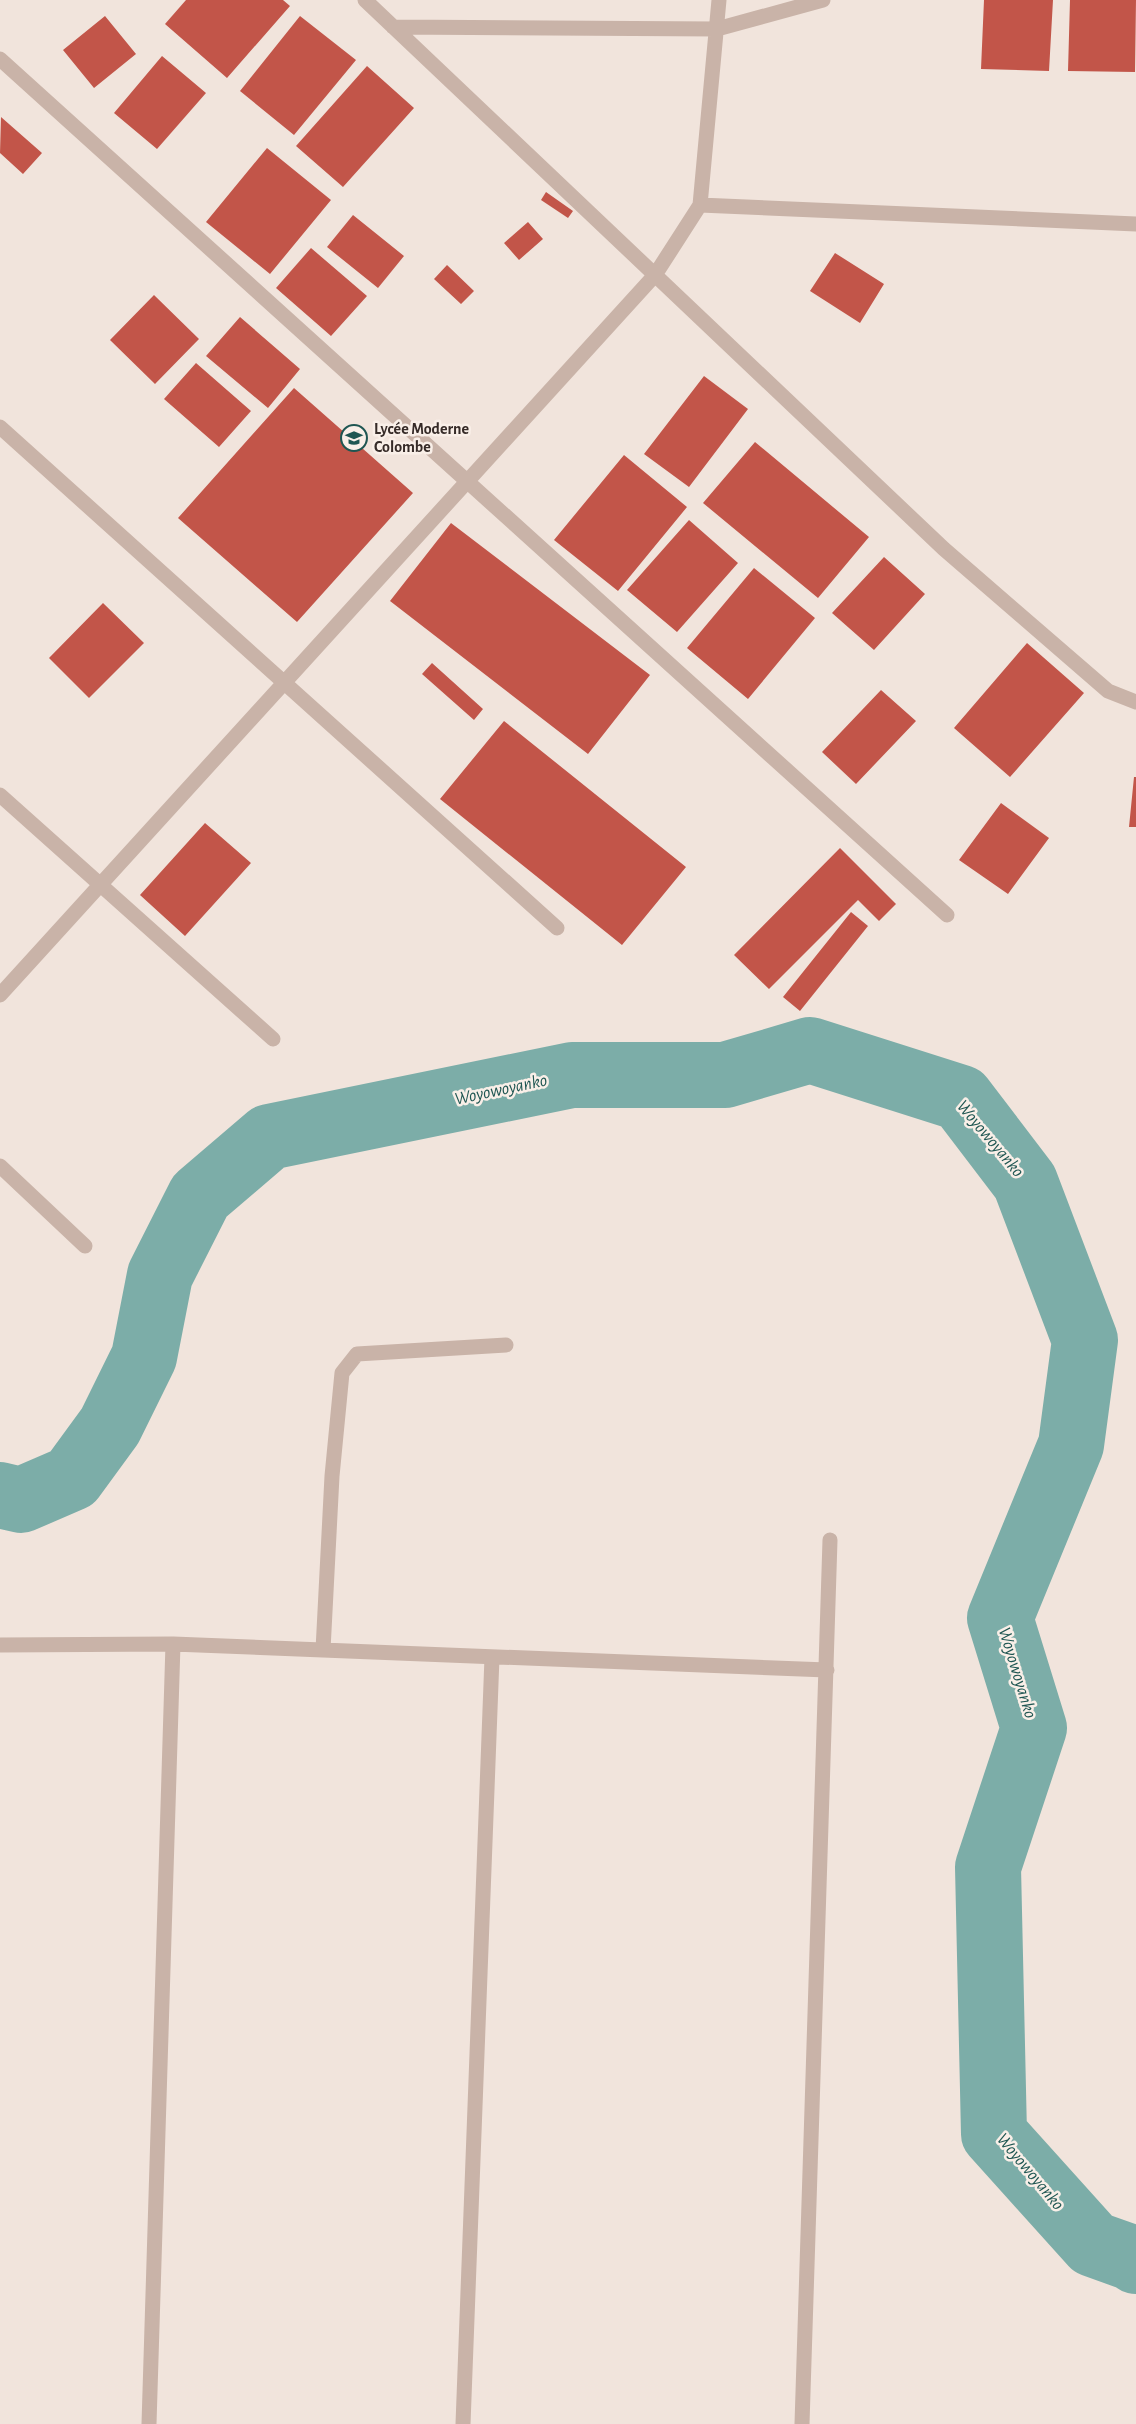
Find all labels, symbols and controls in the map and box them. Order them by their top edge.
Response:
place label: Lycée Moderne Colombe [374,421,470,455]
school or university icon: Lycée Moderne Colombe [339,423,369,453]
water label: Woyowoyanko [453,1071,549,1109]
water label: Woyowoyanko [953,1097,1027,1181]
water label: Woyowoyanko [995,1625,1039,1721]
water label: Woyowoyanko [993,2130,1067,2214]

